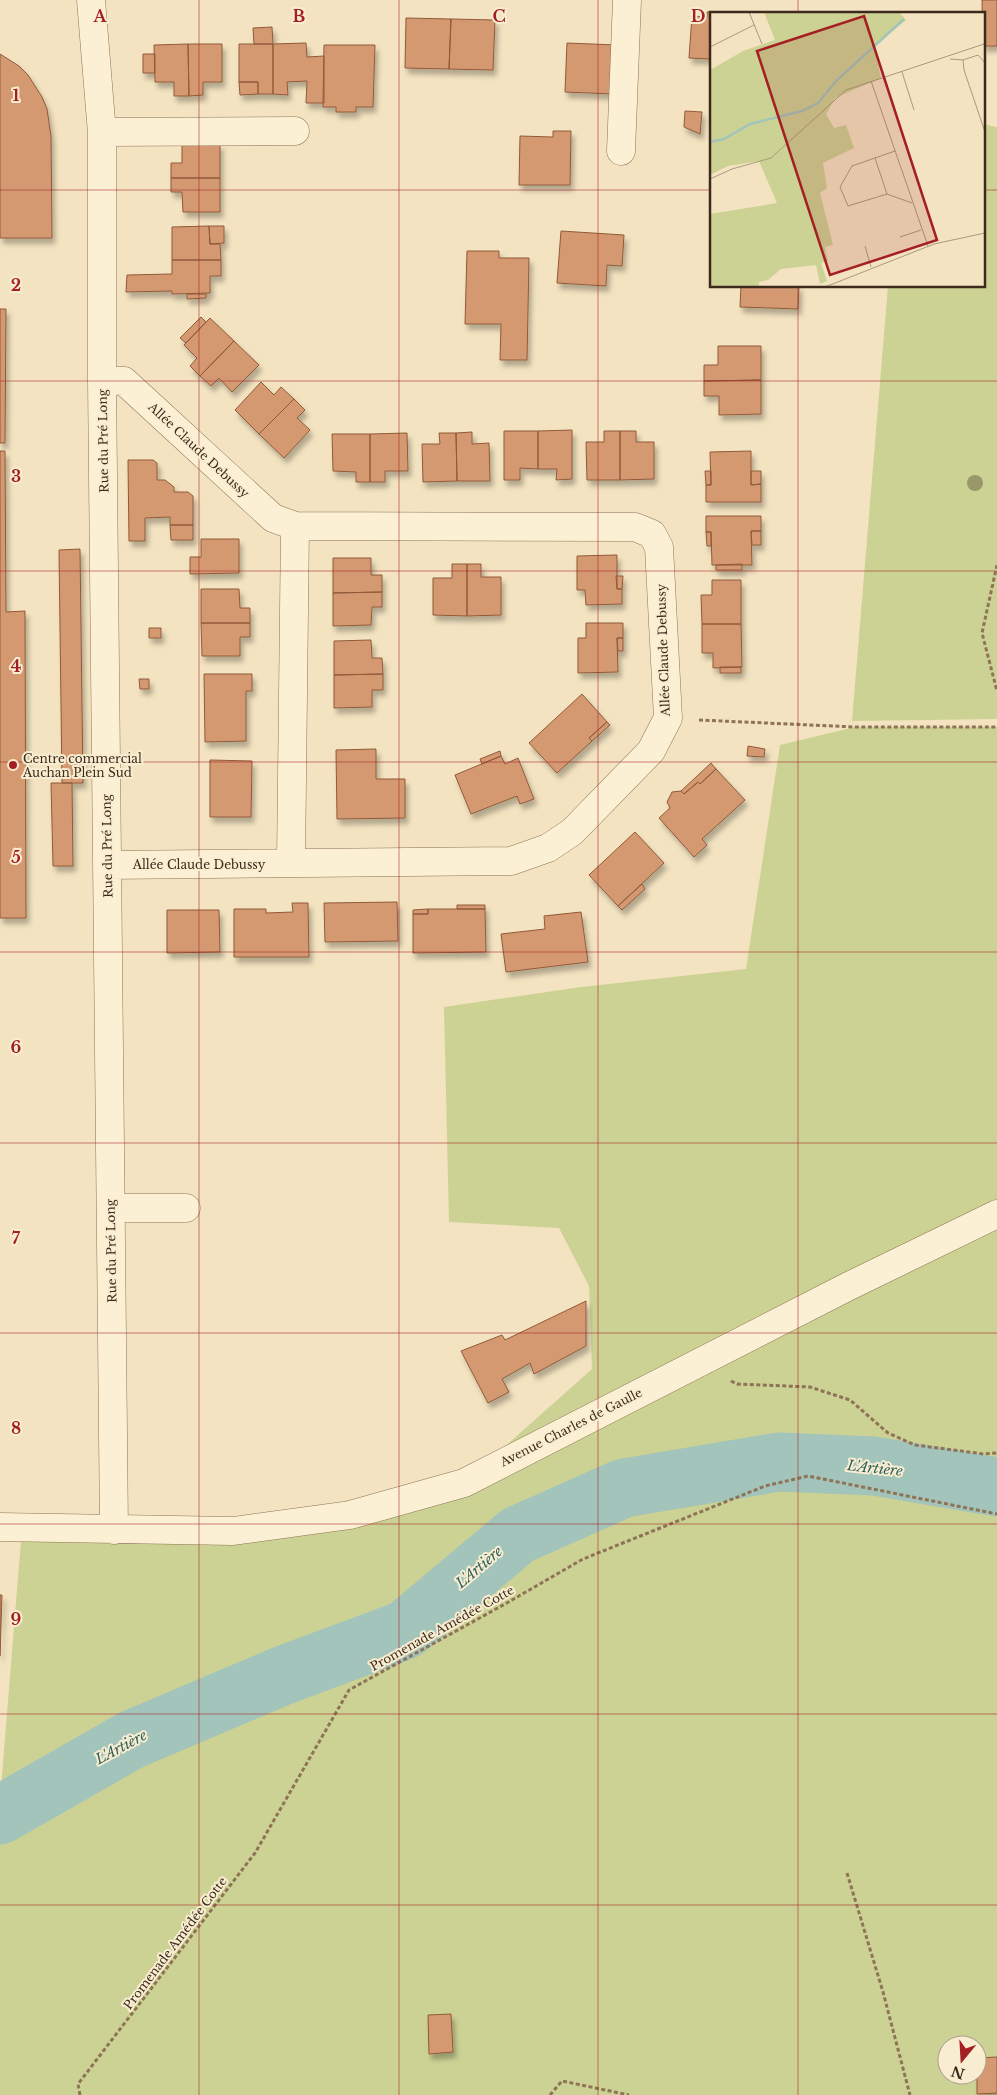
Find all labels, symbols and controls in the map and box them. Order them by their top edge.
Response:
text: A [93,6,108,26]
text: B [293,6,306,26]
text: C [492,6,506,26]
text: D [691,6,705,26]
inset map [710,12,984,288]
text: 1 [13,85,20,105]
text: 2 [11,275,21,295]
street label: Rue du Pré Long [95,388,111,493]
street label: Allée Claude Debussy [145,399,253,501]
text: 3 [11,466,21,486]
street label: Allée Claude Debussy [653,583,673,718]
text: 4 [11,656,21,676]
place label: Centre commercial Auchan Plein Sud [22,751,142,780]
marker: Centre commercial Auchan Plein Sud [7,759,19,771]
street label: Rue du Pré Long [99,793,115,898]
text: 5 [11,847,21,867]
street label: Allée Claude Debussy [132,857,266,872]
text: 6 [11,1037,22,1057]
street label: Rue du Pré Long [103,1198,119,1303]
text: 7 [12,1228,21,1248]
street label: Avenue Charles de Gaulle [497,1385,645,1470]
text: 8 [11,1418,21,1438]
water label: L'Artière [845,1456,904,1480]
water label: L'Artière [451,1542,507,1592]
street label: Promenade Amédée Cotte [368,1582,517,1674]
text: 9 [11,1609,22,1629]
water label: L'Artière [91,1726,150,1768]
street label: Promenade Amédée Cotte [120,1874,230,2012]
north arrow [937,2035,987,2085]
text: N [949,2062,967,2083]

